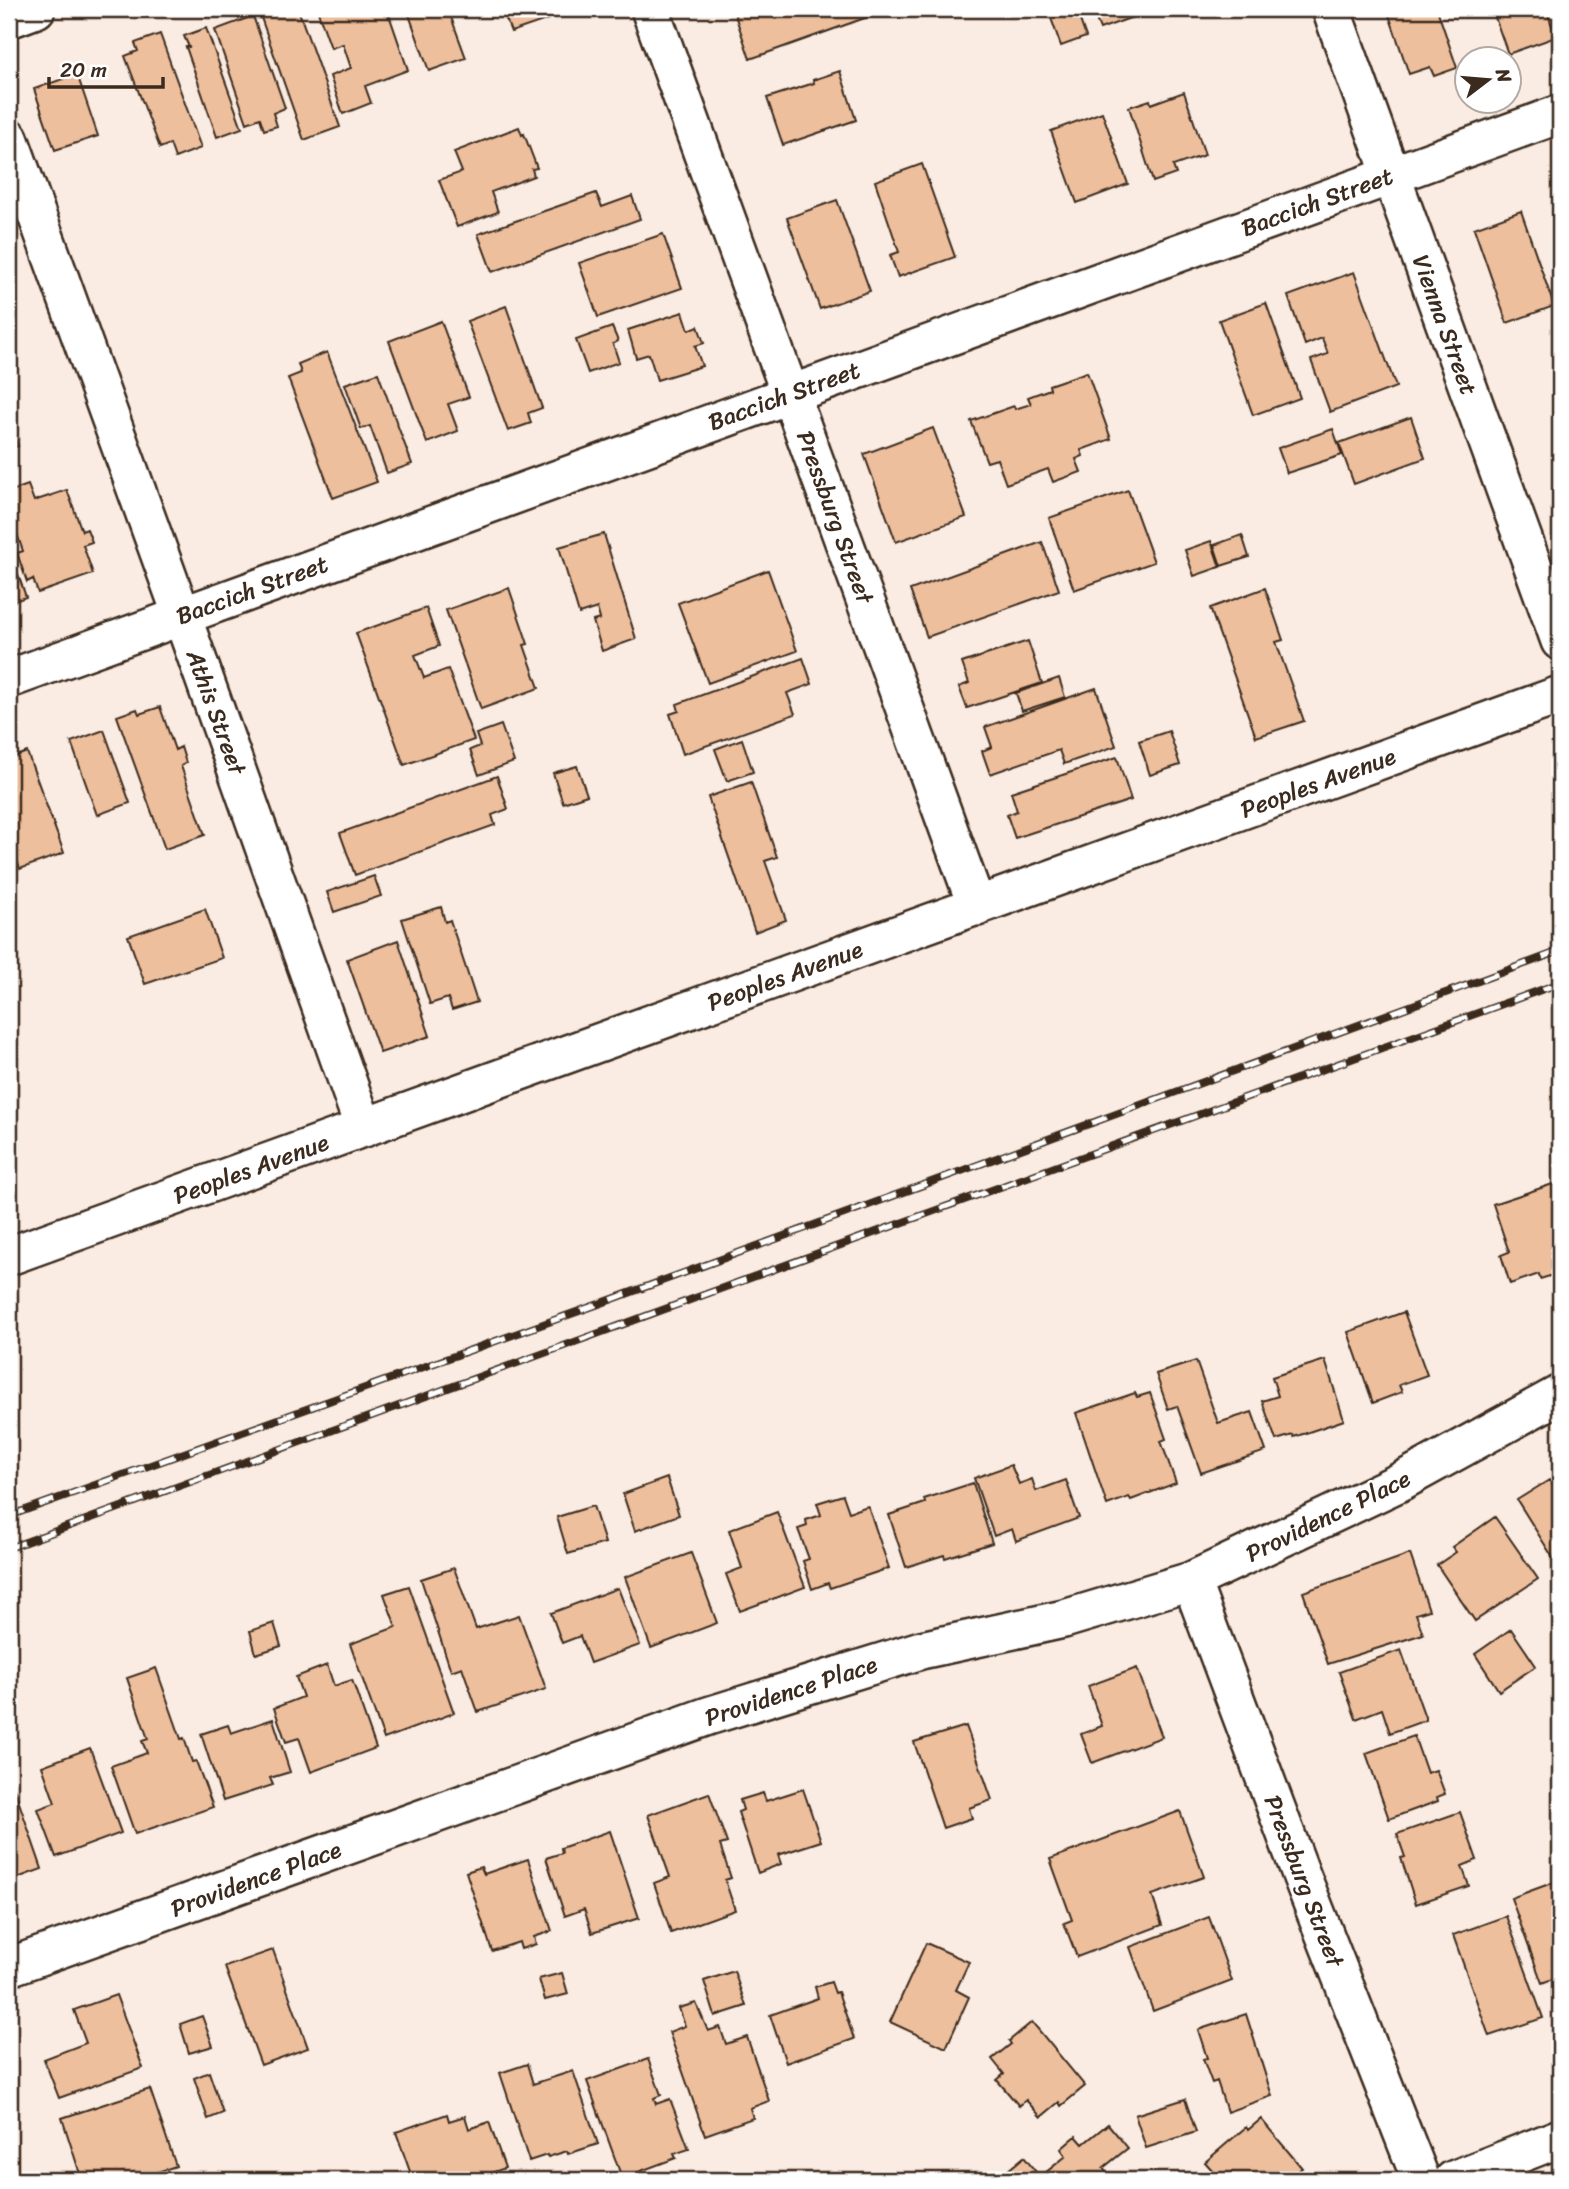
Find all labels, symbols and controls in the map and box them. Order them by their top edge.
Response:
scale bar [49,46,163,90]
north arrow [1454,46,1524,116]
text: 20 m [60,51,107,89]
text: N [1486,64,1522,87]
street label: Baccich Street [1235,155,1399,249]
street label: Vienna Street [1400,249,1490,401]
street label: Baccich Street [702,349,866,443]
street label: Pressburg Street [784,424,886,611]
street label: Baccich Street [170,543,334,637]
street label: Athis Street [174,643,259,782]
street label: Peoples Avenue [1234,735,1402,831]
street label: Peoples Avenue [701,928,869,1024]
street label: Peoples Avenue [167,1121,335,1217]
street label: Providence Place [1238,1458,1418,1574]
street label: Providence Place [699,1643,883,1739]
street label: Pressburg Street [1252,1789,1357,1975]
street label: Providence Place [165,1828,348,1929]

